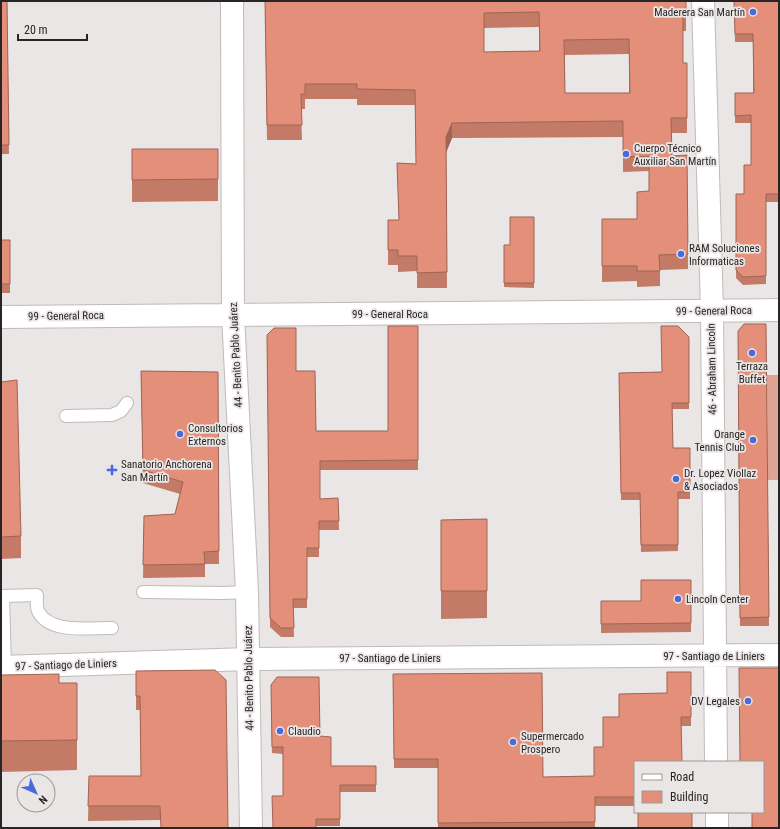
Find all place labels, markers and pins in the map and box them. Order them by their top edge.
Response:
place label: Maderera San Martín [654,6,745,19]
marker: Maderera San Martín [748,7,758,17]
place label: Cuerpo Técnico Auxiliar San Martín [634,142,716,168]
marker: Cuerpo Técnico Auxiliar San Martín [621,149,631,159]
place label: RAM Soluciones Informaticas [689,242,760,268]
marker: RAM Soluciones Informaticas [676,249,686,259]
marker: Terraza Buffet [747,348,757,358]
place label: Terraza Buffet [736,360,768,386]
place label: Consultorios Externos [188,422,243,448]
place label: Orange Tennis Club [694,428,745,454]
marker: Consultorios Externos [175,429,185,439]
marker: Orange Tennis Club [748,435,758,445]
place label: Sanatorio Anchorena San Martín [121,458,212,484]
marker: Sanatorio Anchorena San Martín [106,464,118,476]
place label: Dr. Lopez Viollaz & Asociados [684,467,757,493]
marker: Dr. Lopez Viollaz & Asociados [671,474,681,484]
place label: Lincoln Center [686,593,749,606]
marker: Lincoln Center [673,594,683,604]
place label: DV Legales [691,695,740,708]
marker: DV Legales [743,696,753,706]
place label: Claudio [288,725,321,738]
marker: Claudio [275,726,285,736]
place label: Supermercado Prospero [521,730,584,756]
marker: Supermercado Prospero [508,737,518,747]

